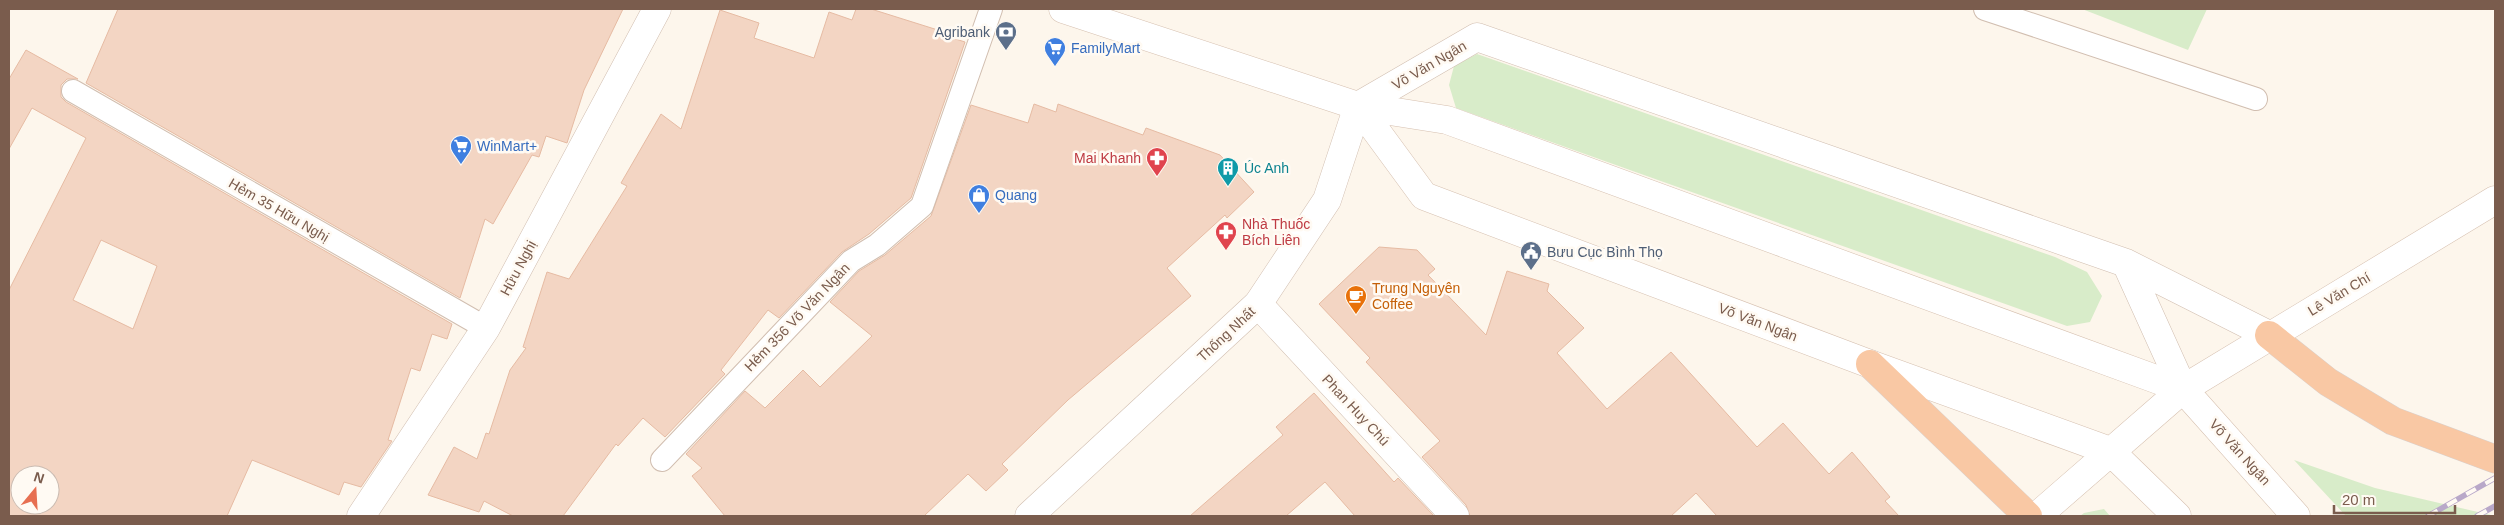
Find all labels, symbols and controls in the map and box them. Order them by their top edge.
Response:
bank icon: Agribank [994,20,1018,51]
place label: Agribank [935,24,991,40]
supermarket icon: FamilyMart [1043,36,1067,67]
street label: Võ Văn Ngân [1389,37,1469,93]
place label: FamilyMart [1071,40,1140,56]
supermarket icon: WinMart+ [449,134,473,165]
place label: WinMart+ [477,138,537,154]
pharmacy icon: Mai Khanh [1145,146,1169,177]
place label: Mai Khanh [1074,150,1141,166]
building icon: Úc Anh [1216,156,1240,187]
place label: Úc Anh [1244,160,1289,176]
street label: Hẻm 35 Hữu Nghị [226,175,332,245]
shop icon: Quang [967,183,991,214]
place label: Quang [995,187,1037,203]
place label: Nhà Thuốc Bích Liên [1242,216,1310,248]
pharmacy icon: Nhà Thuốc Bích Liên [1214,220,1238,251]
street label: Hữu Nghị [497,238,539,298]
public building icon: Bưu Cục Bình Thọ [1519,240,1543,271]
place label: Bưu Cục Bình Thọ [1547,244,1663,260]
street label: Hẻm 356 Võ Văn Ngân [741,260,853,374]
street label: Lê Văn Chí [2305,269,2373,319]
place label: Trung Nguyên Coffee [1372,280,1460,312]
cafe icon: Trung Nguyên Coffee [1344,284,1368,315]
street label: Võ Văn Ngân [1716,300,1800,344]
street label: Thống Nhất [1194,303,1258,365]
street label: Phan Huy Chú [1319,371,1393,449]
street label: Võ Văn Ngân [2206,416,2274,488]
north arrow [10,465,60,515]
text: N [32,468,46,487]
scale bar [2334,482,2455,514]
text: 20 m [2342,491,2375,508]

